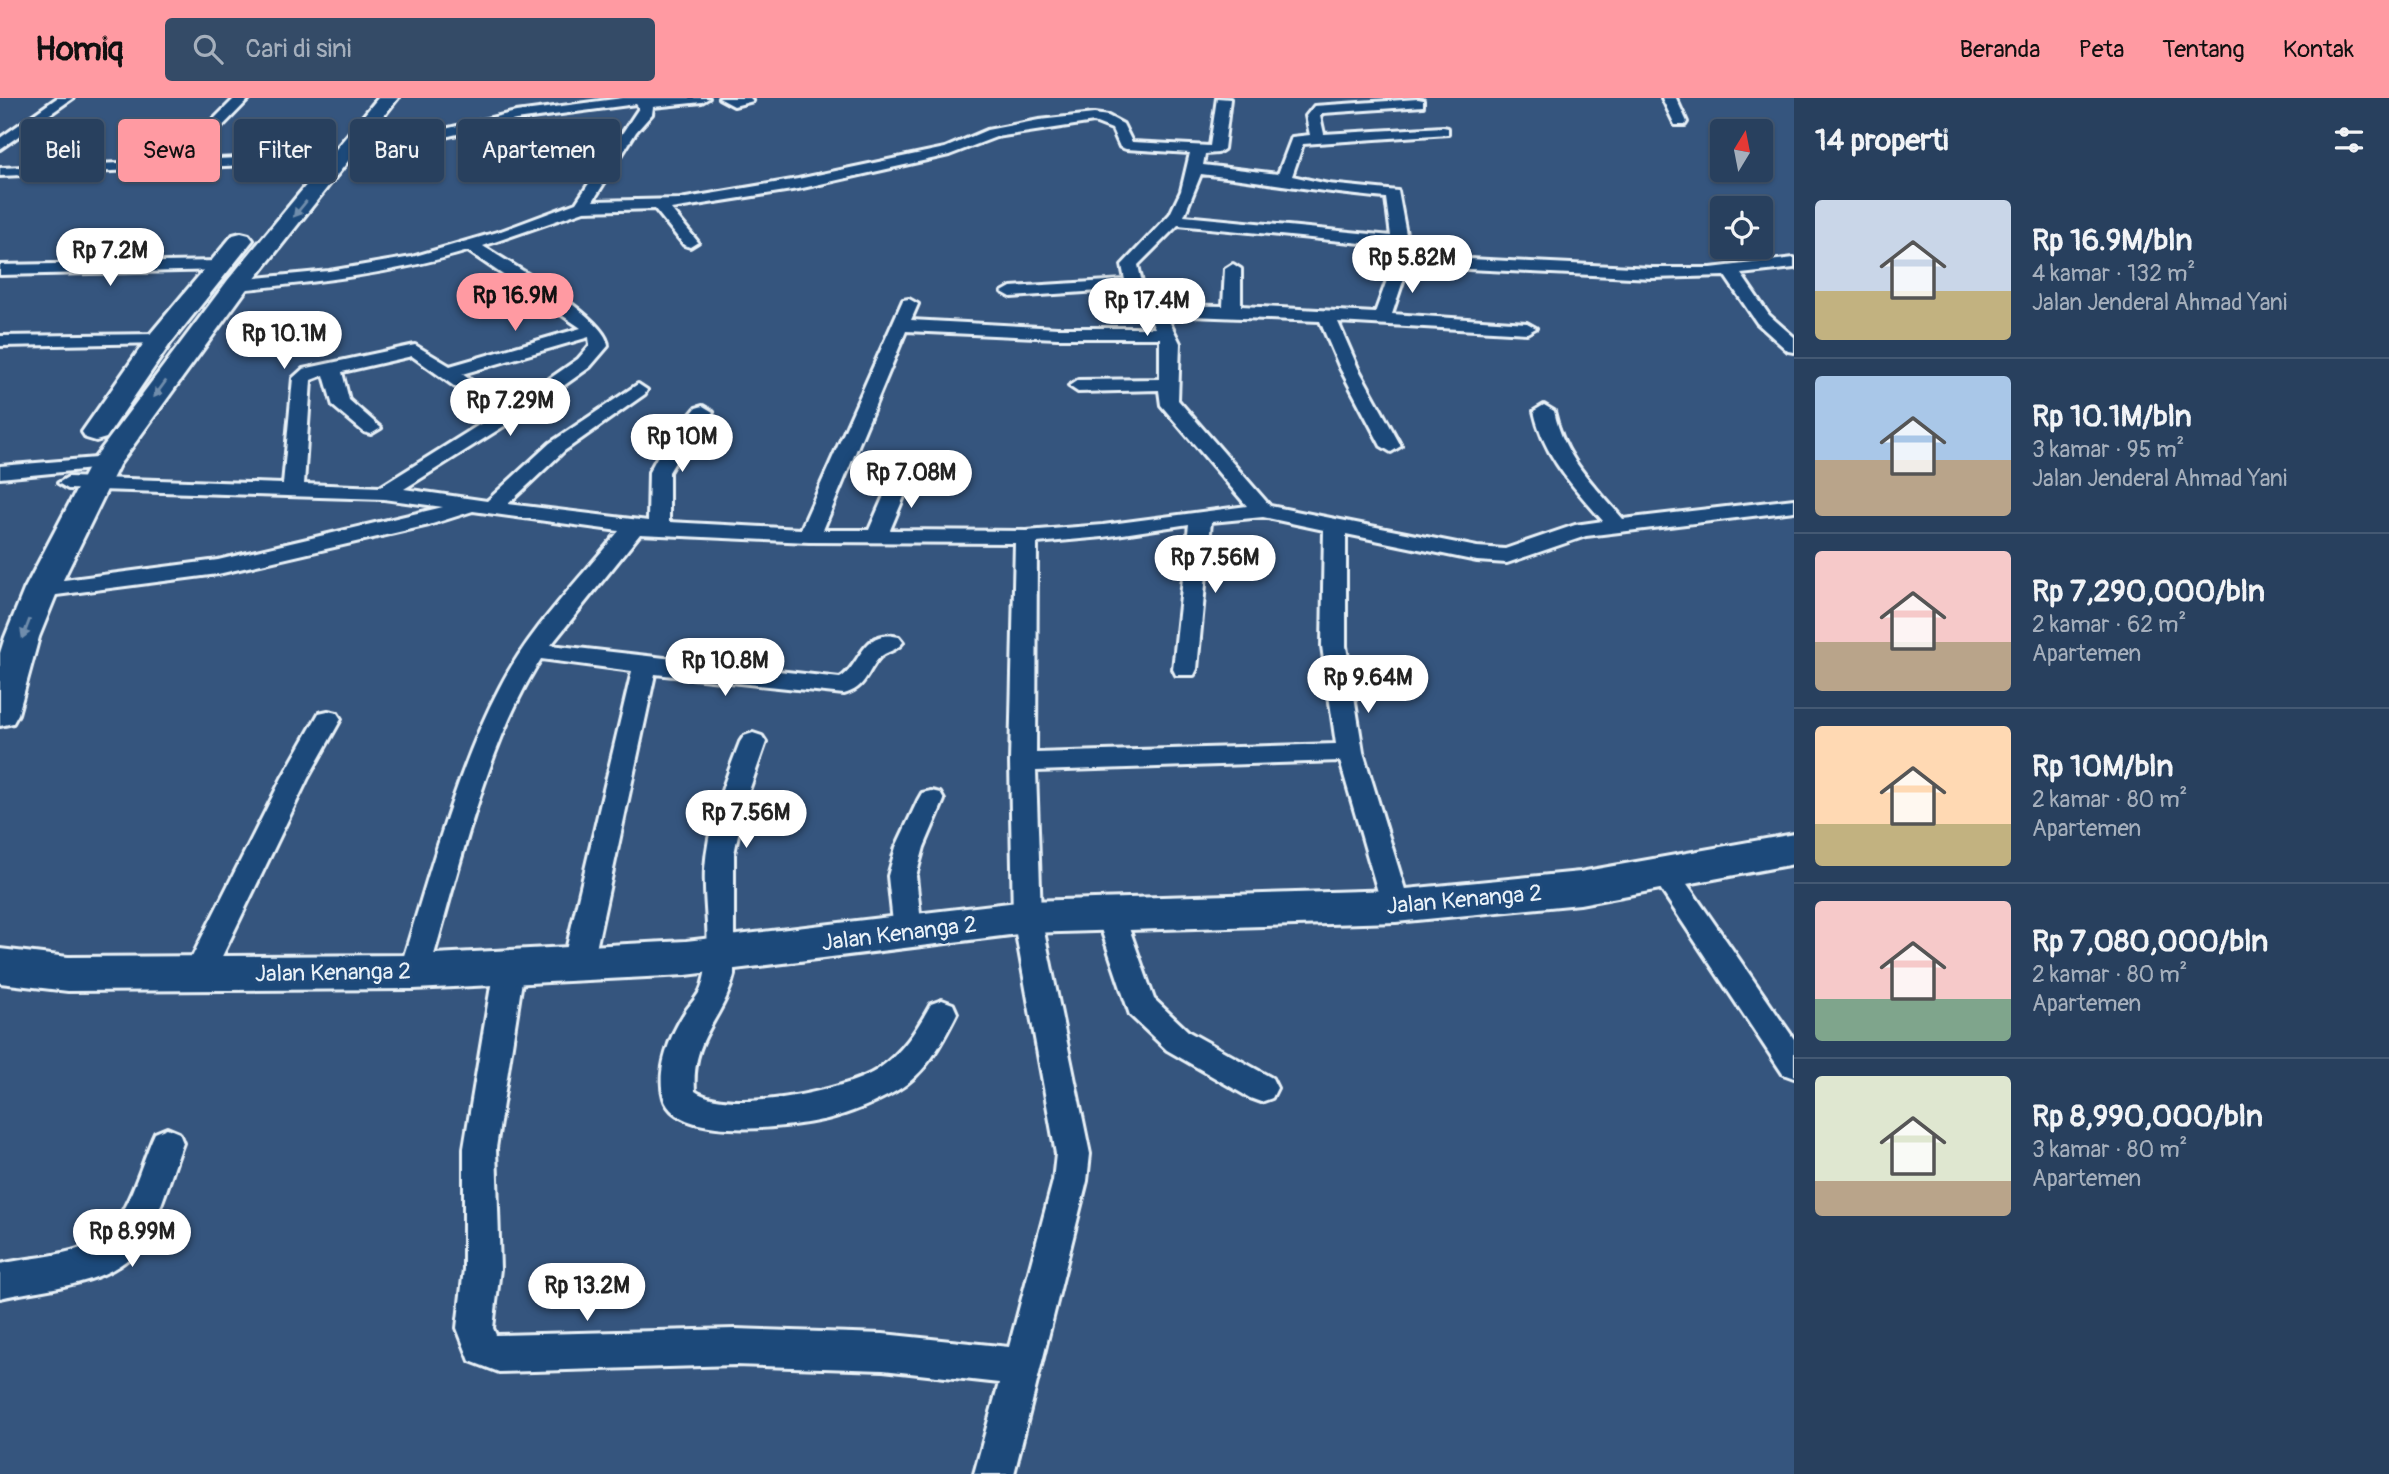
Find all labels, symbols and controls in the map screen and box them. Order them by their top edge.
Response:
search box [165,18,655,81]
text: Homiq [35,29,123,70]
icon: search [189,30,227,68]
text: Cari di sini [245,33,351,65]
text: Beranda [1959,35,2040,64]
text: Peta [2078,35,2124,64]
text: Tentang [2162,35,2245,64]
text: Kontak [2283,35,2354,64]
chip: Beli [21,119,104,182]
chip: Sewa [118,119,220,182]
chip: Filter [234,119,336,182]
chip: Baru [350,119,444,182]
chip: Apartemen [458,119,620,182]
north arrow [1710,119,1773,182]
map controls [1710,119,1773,259]
icon: filters [2330,121,2368,159]
text: 14 properti [1815,122,1948,159]
button: locate [1710,196,1773,259]
one-way arrow [292,200,307,218]
text: Rp 16.9M/bln [2032,222,2192,259]
pin: Rp 7.2M [45,228,175,288]
icon: home [1871,228,1955,312]
text: Rp 7.2M [72,236,148,265]
pin: Rp 5.82M [1340,236,1484,295]
text: Rp 5.82M [1368,243,1456,272]
text: 4 kamar · 132 m² [2032,259,2195,288]
pin: Rp 16.9M [443,274,587,333]
pin: Rp 17.4M [1075,278,1219,338]
text: Rp 16.9M [473,281,558,310]
text: Rp 17.4M [1104,286,1190,315]
text: Jalan Jenderal Ahmad Yani [2032,288,2287,317]
pin: Rp 10.1M [212,312,356,371]
text: Rp 10.1M [242,319,326,348]
pin: Rp 7.29M [438,378,582,438]
one-way arrow [153,380,167,398]
text: Rp 7.29M [466,386,554,415]
text: Rp 10.1M/bln [2032,398,2192,435]
icon: home [1871,404,1955,488]
pin: Rp 10M [625,414,739,474]
text: Rp 10M [647,422,717,451]
text: 3 kamar · 95 m² [2032,435,2184,464]
pin: Rp 7.08M [839,450,983,510]
text: Rp 7.08M [866,458,956,487]
text: Jalan Jenderal Ahmad Yani [2032,464,2287,493]
pin: Rp 7.56M [1143,536,1287,595]
text: Rp 7.56M [1171,543,1259,572]
text: Rp 7,290,000/bln [2032,573,2265,610]
icon: home [1871,579,1955,663]
text: 2 kamar · 62 m² [2032,610,2186,639]
one-way arrow [20,618,31,639]
pin: Rp 10.8M [653,638,797,698]
text: Apartemen [2032,639,2141,668]
text: Rp 10.8M [681,646,769,675]
pin: Rp 9.64M [1296,656,1440,715]
text: Rp 9.64M [1323,663,1413,692]
text: Rp 10M/bln [2032,748,2173,785]
icon: home [1871,754,1955,838]
text: 2 kamar · 80 m² [2032,785,2187,814]
pin: Rp 7.56M [674,790,818,850]
text: Rp 7.56M [702,798,790,827]
text: Apartemen [2032,814,2141,843]
street label: Jalan Kenanga 2 [1385,878,1543,921]
street label: Jalan Kenanga 2 [820,910,978,957]
text: Rp 7,080,000/bln [2032,923,2268,960]
icon: home [1871,929,1955,1013]
street label: Jalan Kenanga 2 [255,957,411,988]
text: 2 kamar · 80 m² [2032,960,2187,989]
text: Apartemen [2032,989,2141,1018]
text: Rp 8,990,000/bln [2032,1098,2263,1135]
icon: home [1871,1104,1955,1188]
text: 3 kamar · 80 m² [2032,1135,2187,1164]
text: Apartemen [2032,1164,2141,1193]
pin: Rp 8.99M [60,1210,204,1269]
text: Rp 8.99M [89,1217,175,1246]
pin: Rp 13.2M [515,1264,659,1323]
text: Rp 13.2M [544,1271,630,1300]

